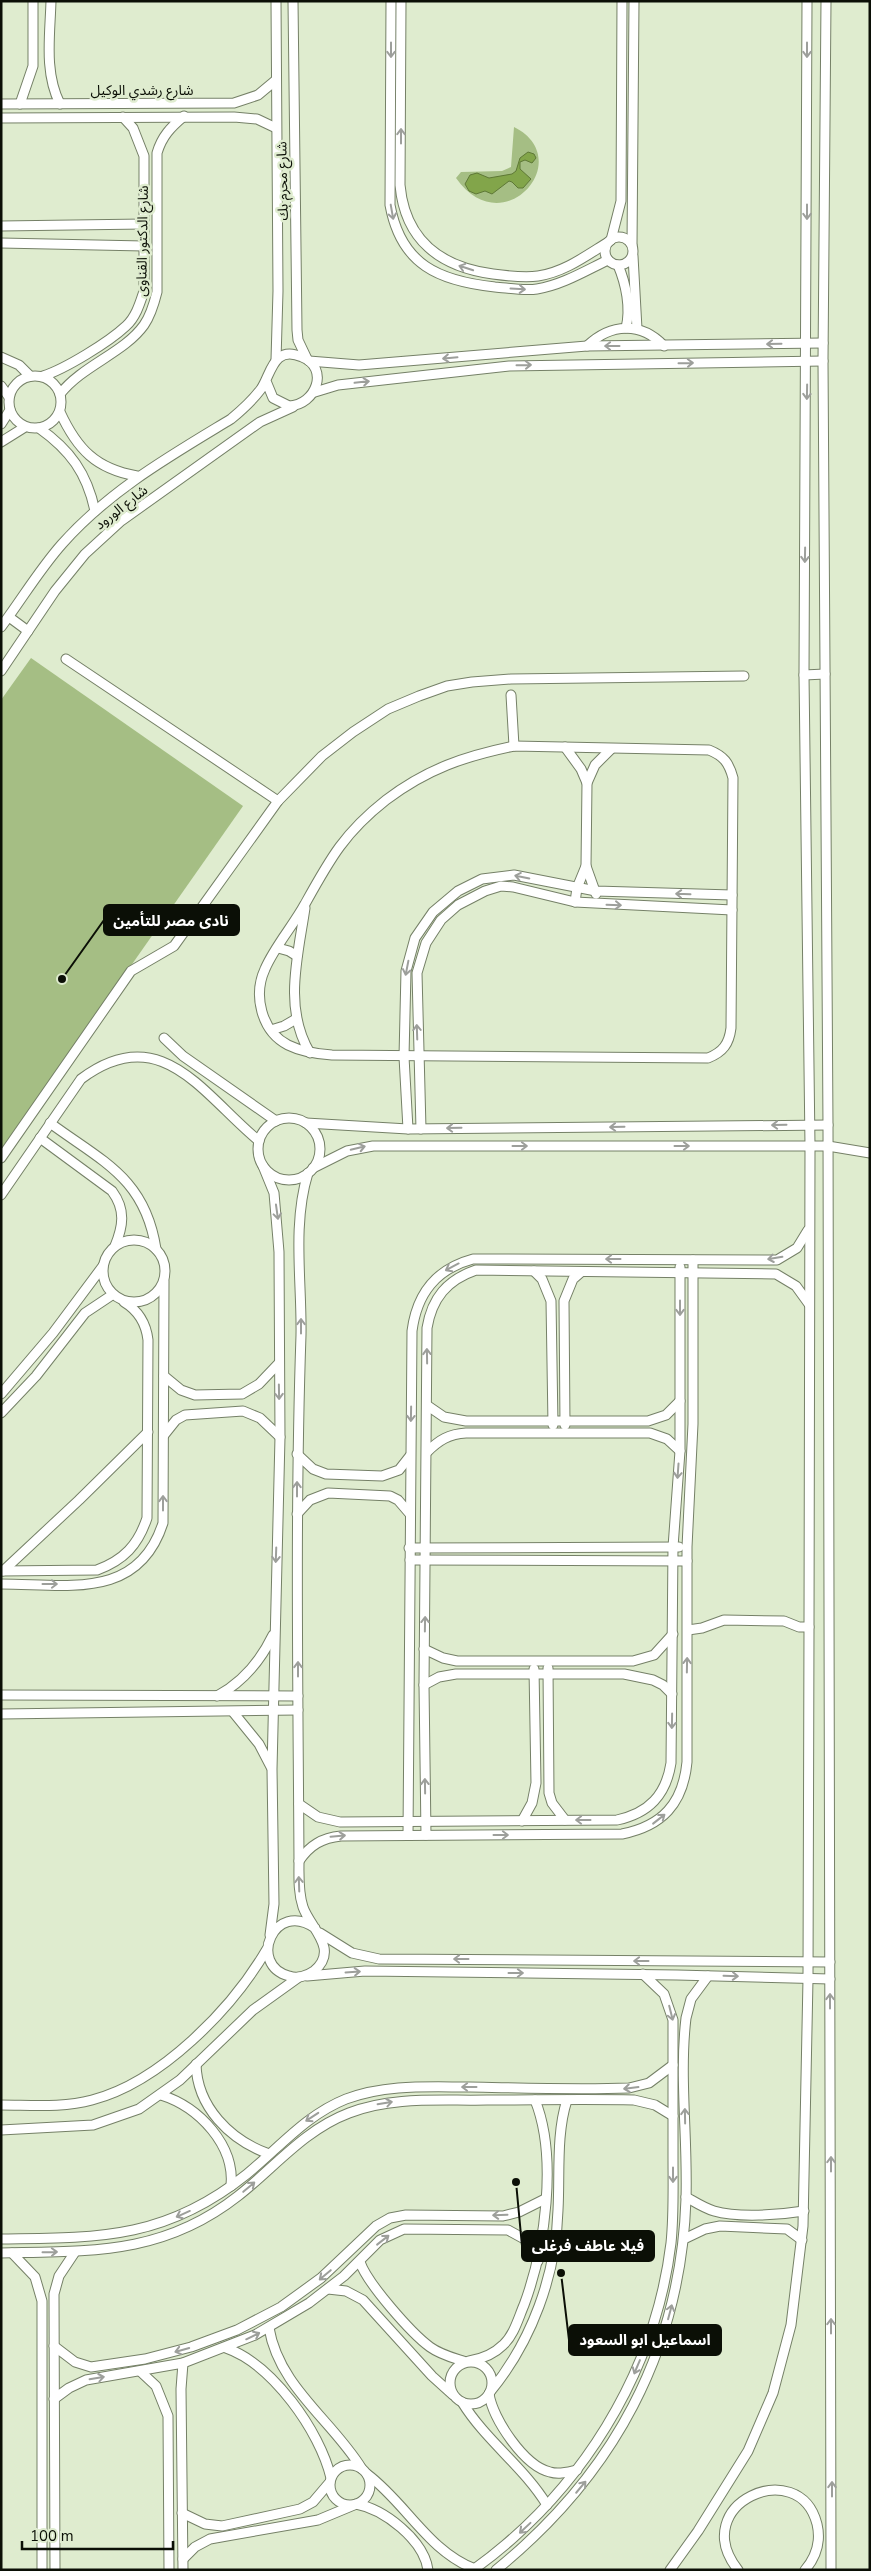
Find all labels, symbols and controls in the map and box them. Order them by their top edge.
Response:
one-way arrow [386,42,396,58]
one-way arrow [802,42,812,58]
street label: شارع رشدي الوكيل [90,81,194,101]
one-way arrow [396,128,406,144]
street label: شارع محرم بك [272,141,294,221]
street label: شارع الدكتور القناوى [132,185,154,297]
one-way arrow [387,204,397,220]
one-way arrow [802,204,812,220]
one-way arrow [458,263,474,272]
one-way arrow [510,284,526,293]
one-way arrow [767,339,783,349]
one-way arrow [604,341,620,351]
one-way arrow [442,353,458,363]
one-way arrow [678,358,694,367]
one-way arrow [515,361,531,370]
one-way arrow [354,377,370,387]
one-way arrow [802,384,811,400]
street label: شارع الورود [91,481,152,535]
one-way arrow [800,546,810,563]
one-way arrow [514,872,530,881]
one-way arrow [675,889,691,898]
one-way arrow [606,900,622,909]
callout: نادى مصر للتأمين [104,905,239,935]
text: نادى مصر للتأمين [113,911,229,931]
one-way arrow [402,959,412,975]
one-way arrow [413,1024,422,1040]
one-way arrow [772,1120,788,1130]
one-way arrow [609,1122,626,1132]
one-way arrow [447,1123,463,1133]
one-way arrow [511,1141,527,1151]
one-way arrow [674,1141,690,1151]
one-way arrow [349,1143,365,1153]
one-way arrow [272,1204,282,1220]
one-way arrow [605,1254,622,1264]
one-way arrow [767,1254,783,1264]
one-way arrow [445,1263,460,1272]
one-way arrow [675,1300,685,1316]
one-way arrow [296,1318,306,1334]
one-way arrow [422,1349,432,1365]
one-way arrow [274,1384,284,1400]
one-way arrow [406,1406,416,1422]
one-way arrow [674,1462,683,1478]
one-way arrow [292,1481,302,1497]
one-way arrow [158,1496,168,1512]
one-way arrow [272,1547,281,1563]
one-way arrow [42,1579,58,1589]
one-way arrow [420,1616,429,1632]
one-way arrow [682,1657,692,1674]
one-way arrow [293,1661,303,1677]
one-way arrow [667,1712,677,1728]
one-way arrow [420,1779,430,1795]
one-way arrow [652,1813,665,1824]
one-way arrow [575,1815,592,1825]
one-way arrow [492,1830,508,1840]
one-way arrow [330,1832,346,1841]
one-way arrow [295,1876,304,1892]
one-way arrow [453,1954,470,1964]
one-way arrow [633,1956,649,1965]
one-way arrow [345,1968,361,1977]
one-way arrow [508,1969,524,1978]
one-way arrow [723,1972,739,1981]
one-way arrow [825,1993,835,2010]
one-way arrow [667,2004,676,2020]
one-way arrow [461,2082,477,2092]
one-way arrow [623,2083,639,2093]
one-way arrow [377,2098,393,2108]
one-way arrow [681,2109,690,2125]
one-way arrow [306,2112,320,2122]
one-way arrow [826,2156,836,2172]
one-way arrow [668,2166,678,2182]
one-way arrow [242,2181,255,2192]
one-way arrow [176,2209,191,2219]
one-way arrow [492,2210,508,2220]
callout: فيلا عاطف فرغلى [522,2231,654,2261]
one-way arrow [376,2234,389,2245]
text: فيلا عاطف فرغلى [532,2236,644,2256]
one-way arrow [42,2247,58,2257]
one-way arrow [318,2270,331,2281]
one-way arrow [665,2305,675,2321]
one-way arrow [826,2318,836,2334]
callout: اسماعيل ابو السعود [569,2325,721,2355]
text: اسماعيل ابو السعود [579,2330,711,2350]
one-way arrow [245,2331,260,2340]
one-way arrow [174,2346,190,2355]
one-way arrow [632,2359,641,2374]
one-way arrow [89,2373,105,2383]
one-way arrow [575,2481,586,2494]
one-way arrow [827,2481,837,2497]
scale bar [22,2518,174,2550]
one-way arrow [518,2522,531,2534]
text: 100 m [30,2526,74,2546]

